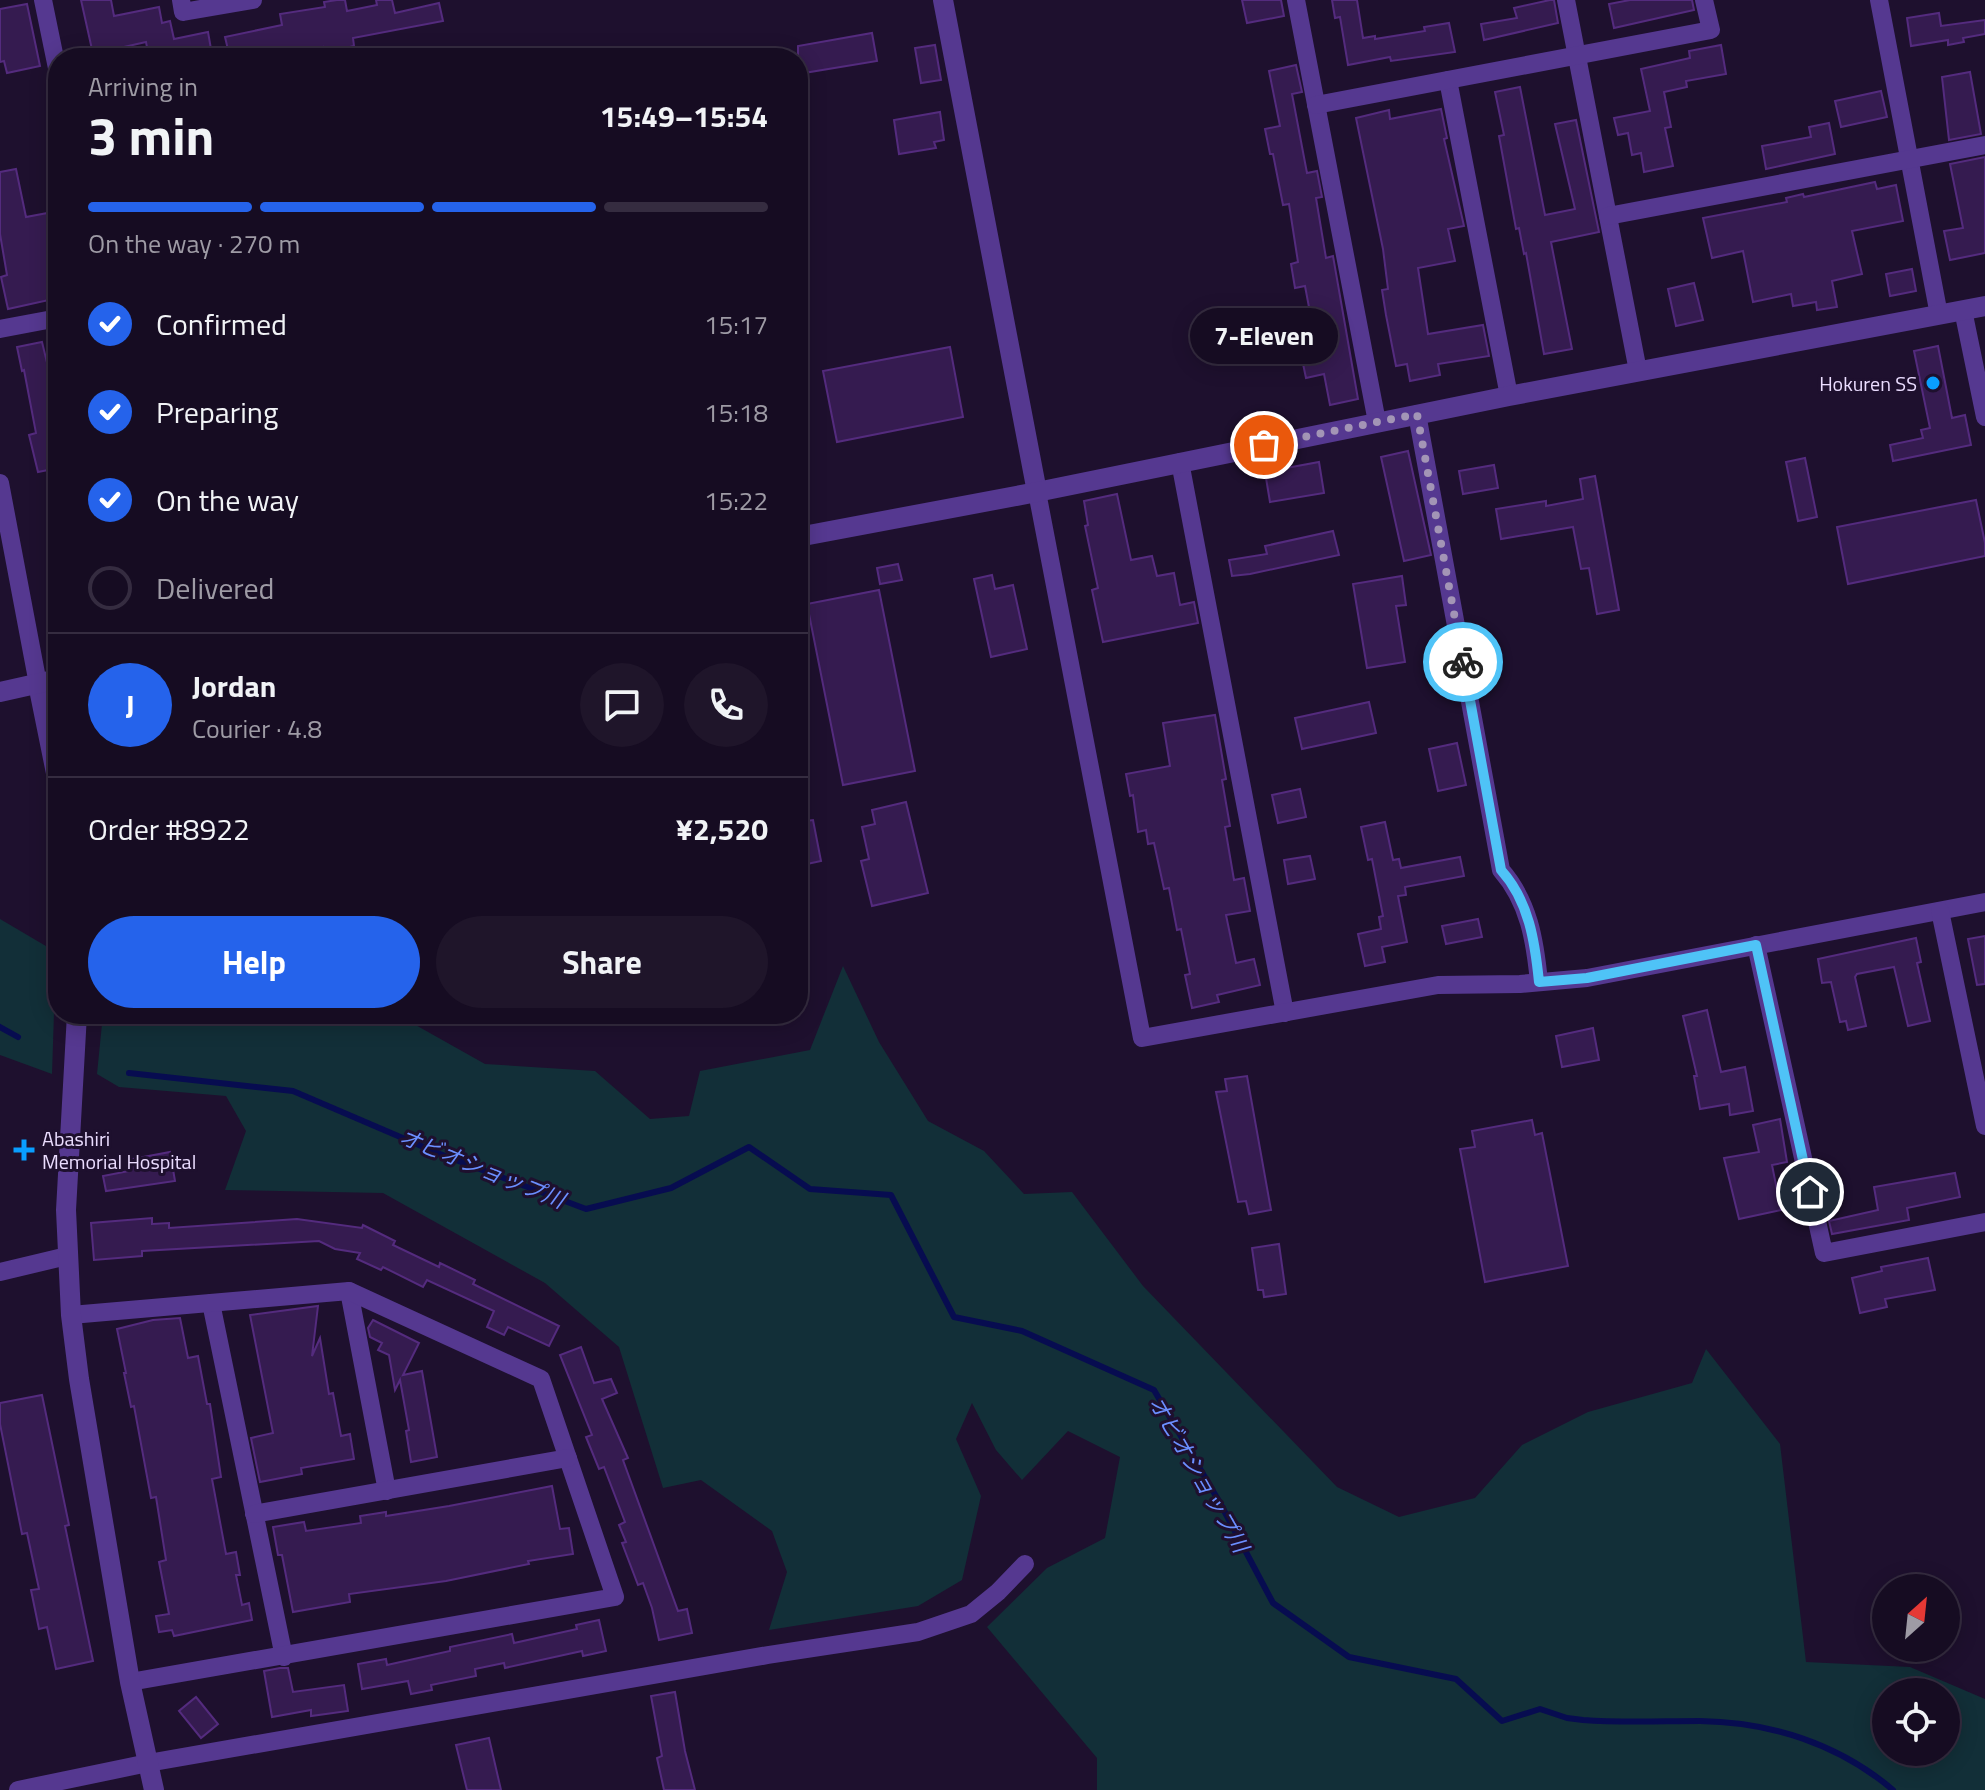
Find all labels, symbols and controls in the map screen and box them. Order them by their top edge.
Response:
text: Arriving in [88,67,198,106]
text: 15:49–15:54 [600,93,768,139]
text: 3 min [88,96,214,175]
text: On the way · 270 m [88,224,300,263]
text: Confirmed [156,301,287,347]
icon: check [88,302,132,346]
text: 15:17 [704,305,768,344]
callout: 7-Eleven [1190,309,1338,365]
text: 7-Eleven [1214,316,1314,355]
place label: Hokuren SS [1819,368,1917,399]
marker: Hokuren SS [1924,374,1942,392]
text: Preparing [156,389,278,435]
icon: check [88,390,132,434]
text: 15:18 [704,393,768,432]
pin [1230,411,1298,479]
icon: bag [1242,423,1286,467]
text: On the way [156,477,299,523]
icon: check [88,478,132,522]
text: 15:22 [704,481,768,520]
text: Delivered [156,565,274,611]
courier [1423,622,1503,702]
icon: bike [1441,640,1485,684]
text: Jordan [192,663,276,709]
button: chat [580,663,664,747]
button: phone [684,663,768,747]
text: J [125,682,135,728]
text: Courier · 4.8 [192,709,322,748]
text: Order #8922 [88,806,250,852]
text: ¥2,520 [676,806,768,852]
button: Help [88,916,420,1008]
button: Share [436,916,768,1008]
water label: オビオショップ川 [394,1119,572,1217]
place label: Abashiri Memorial Hospital [42,1123,196,1177]
marker: Abashiri Memorial Hospital [13,1139,35,1161]
pin [1776,1158,1844,1226]
icon: home [1788,1170,1832,1214]
water label: オビオショップ川 [1140,1389,1259,1560]
north arrow [1872,1574,1960,1662]
map controls [1872,1574,1960,1766]
button: locate [1872,1678,1960,1766]

